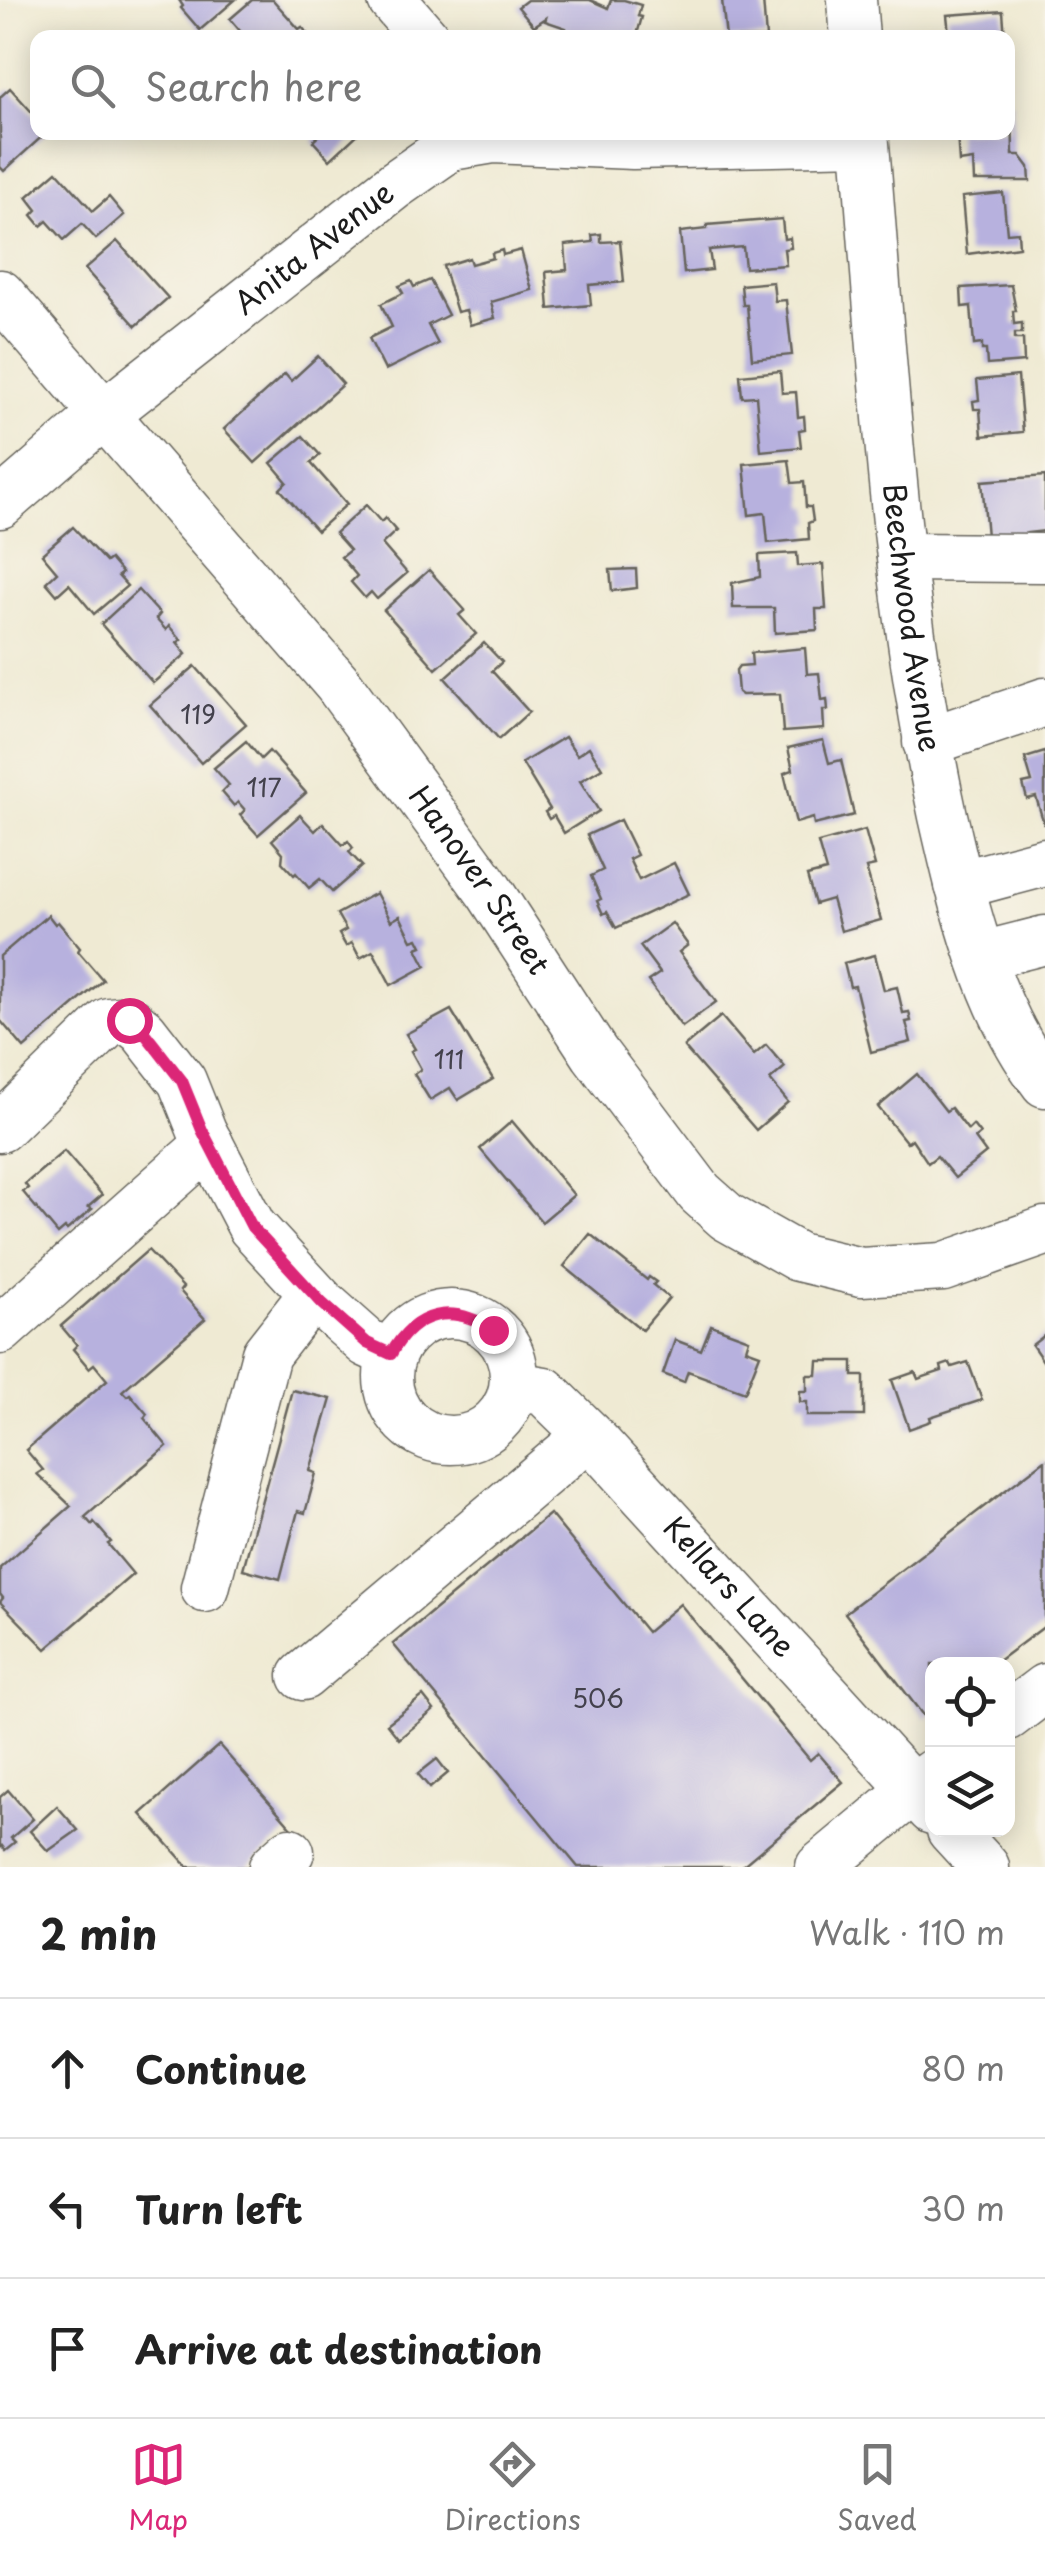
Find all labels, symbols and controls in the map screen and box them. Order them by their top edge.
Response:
search box [30,30,1015,140]
text: Search here [145,57,362,114]
icon: search [65,58,120,113]
street label: Anita Avenue [223,169,402,324]
street label: Beechwood Avenue [873,481,955,755]
house number: 119 [180,695,216,733]
house number: 117 [246,768,282,806]
street label: Hanover Street [399,775,563,983]
route start [107,998,153,1044]
house number: 111 [434,1040,464,1078]
route end [471,1308,517,1354]
street label: Kellars Lane [654,1505,807,1667]
map controls [925,1657,1015,1837]
button: locate [925,1657,1015,1747]
house number: 506 [572,1679,624,1717]
button: layers [925,1747,1015,1837]
text: 2 min [40,1901,157,1964]
text: Walk · 110 m [809,1908,1005,1956]
text: Continue [135,2040,306,2097]
icon: ahead [40,2041,95,2096]
text: 80 m [921,2044,1005,2092]
text: Turn left [135,2180,303,2237]
icon: left [40,2181,95,2236]
text: 30 m [921,2184,1005,2232]
text: Arrive at destination [135,2320,543,2377]
icon: arrive [40,2321,95,2376]
tab: Map [128,2437,188,2540]
tab: Directions [445,2437,581,2540]
tab: Saved [837,2437,917,2540]

